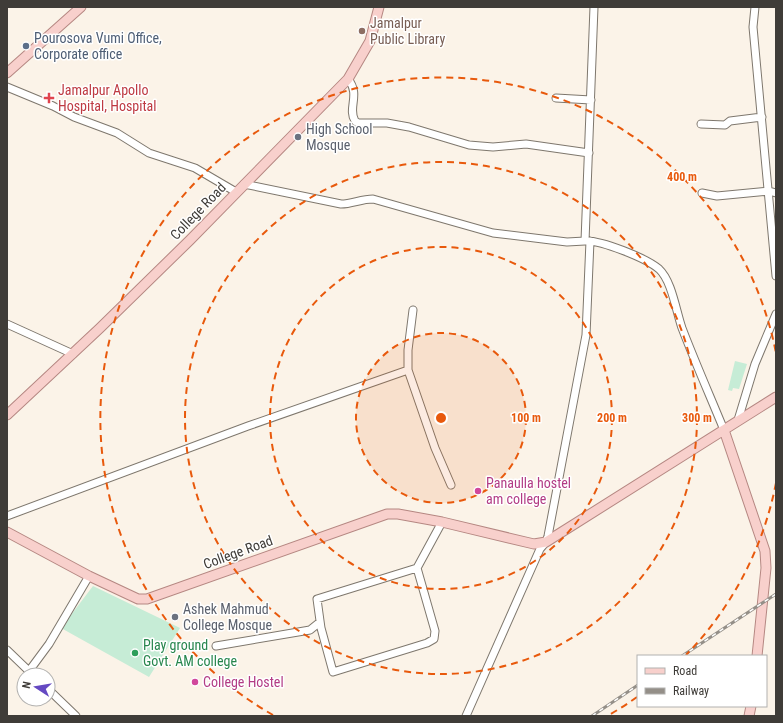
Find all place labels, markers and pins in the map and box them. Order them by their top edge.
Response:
place label: Jamalpur Public Library [370,15,445,47]
marker: Jamalpur Public Library [357,26,367,36]
place label: Pourosova Vumi Office, Corporate office [34,30,162,62]
marker: Pourosova Vumi Office, Corporate office [21,41,31,51]
place label: Jamalpur Apollo Hospital, Hospital [58,82,157,114]
marker: Jamalpur Apollo Hospital, Hospital [43,92,55,104]
place label: High School Mosque [306,121,373,153]
marker: High School Mosque [293,132,303,142]
centre of rings [434,411,448,425]
place label: Panaulla hostel am college [486,475,571,507]
marker: Panaulla hostel am college [473,486,483,496]
place label: Ashek Mahmud College Mosque [183,601,272,633]
marker: Ashek Mahmud College Mosque [170,612,180,622]
place label: Play ground Govt. AM college [143,637,237,669]
marker: Play ground Govt. AM college [130,648,140,658]
place label: College Hostel [203,674,284,690]
marker: College Hostel [190,677,200,687]

